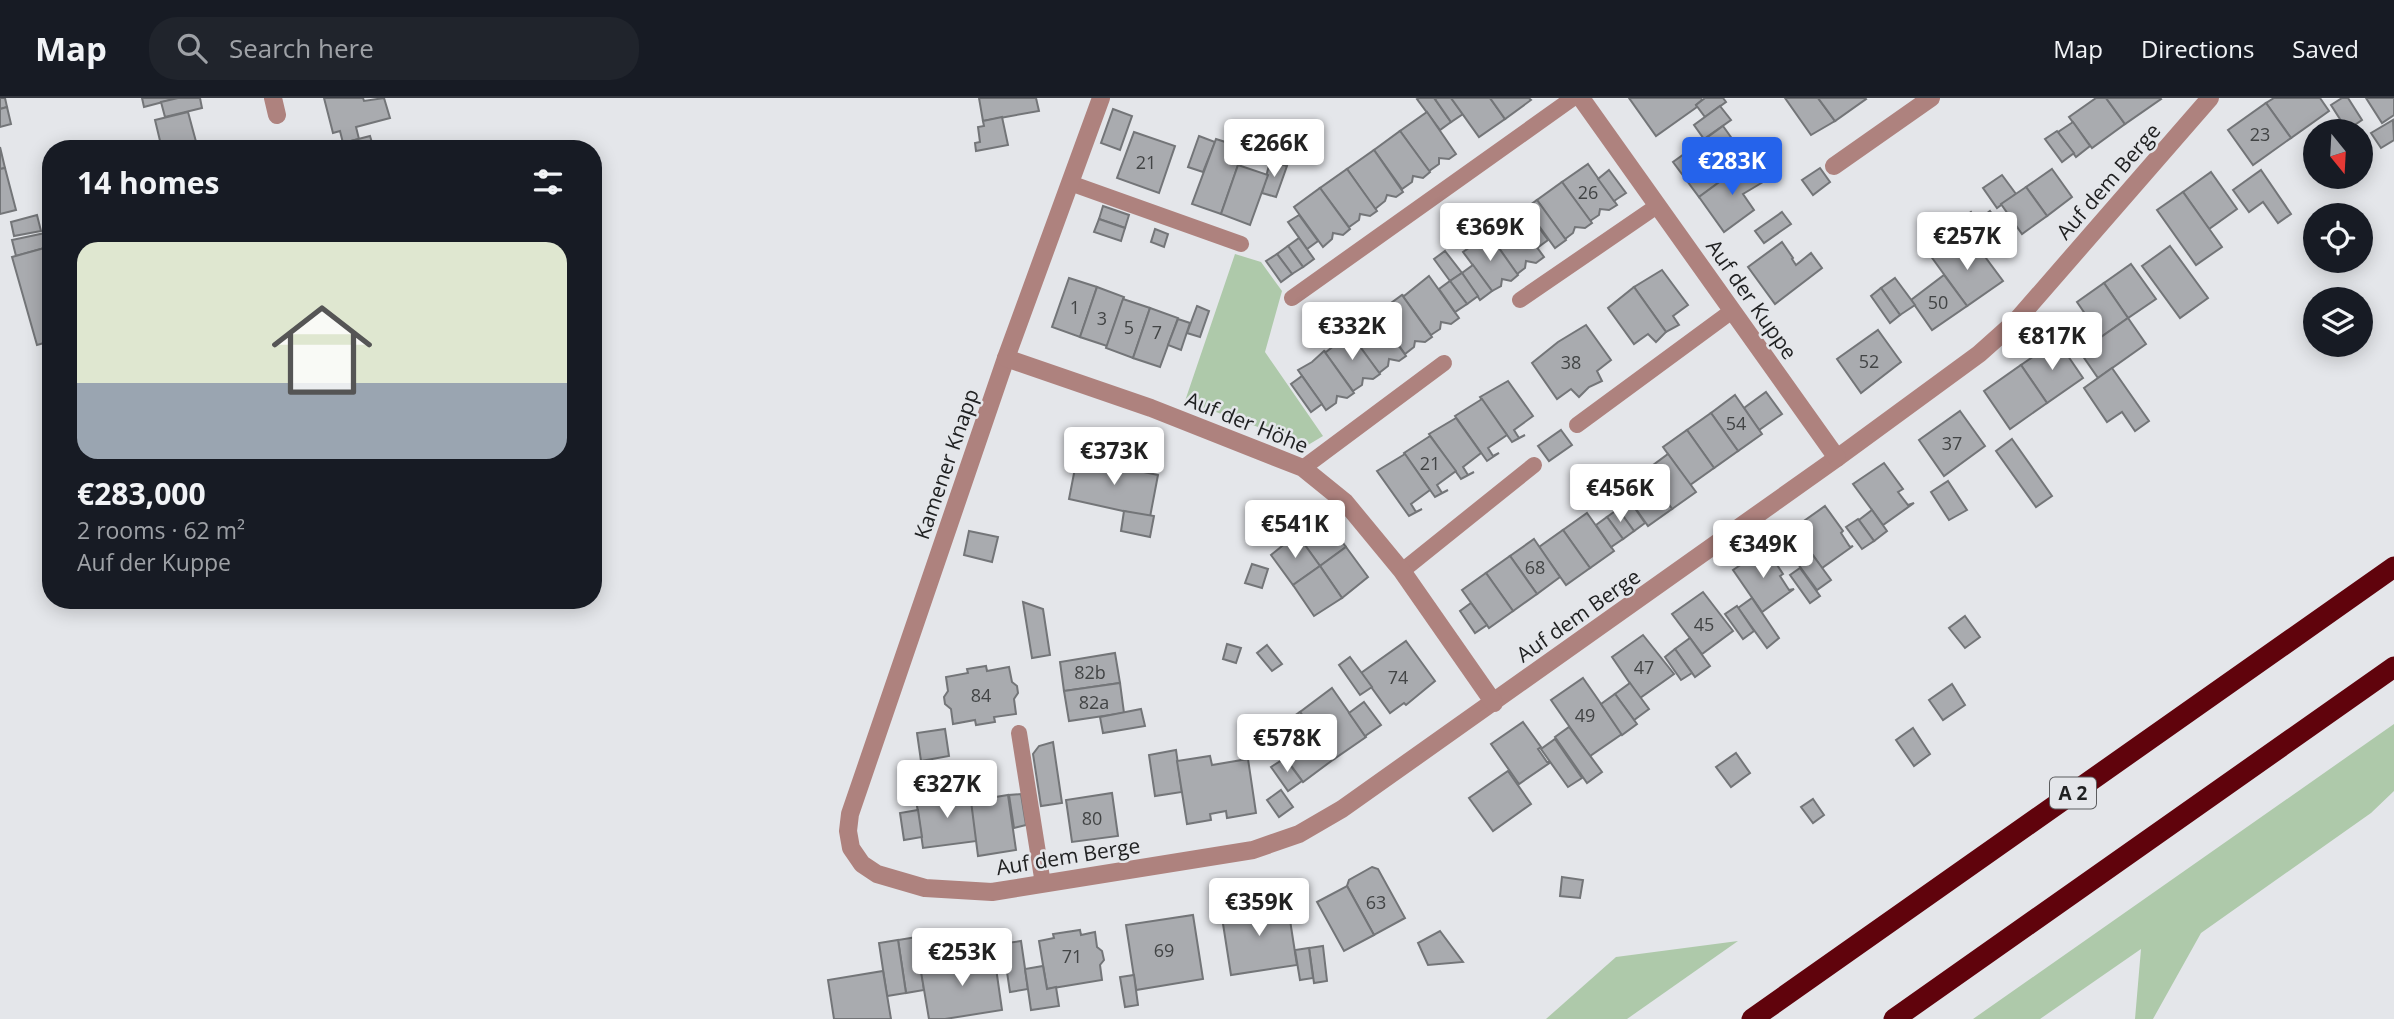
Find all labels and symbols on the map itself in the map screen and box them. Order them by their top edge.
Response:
street label: Auf dem Berge [2050,117,2166,245]
north arrow [2303,119,2373,189]
pin: €266K [1225,120,1323,179]
house number: 23 [2250,122,2270,146]
pin: €283K [1683,138,1781,197]
house number: 21 [1136,150,1156,174]
house number: 26 [1578,180,1598,204]
pin: €369K [1441,204,1539,263]
pin: €257K [1918,212,2016,272]
street label: Auf der Kuppe [1700,233,1804,365]
house number: 50 [1928,290,1948,314]
house number: 1 [1070,295,1080,319]
pin: €332K [1303,302,1401,362]
house number: 3 [1097,306,1107,330]
pin: €817K [2003,313,2101,372]
house number: 5 [1124,315,1134,339]
house number: 7 [1152,320,1162,344]
house number: 52 [1859,349,1879,373]
house number: 38 [1561,350,1581,374]
street label: Kamener Knapp [907,385,985,543]
street label: Auf der Höhe [1181,385,1313,459]
house number: 54 [1726,411,1746,435]
pin: €373K [1065,428,1163,487]
house number: 37 [1942,431,1962,455]
house number: 21 [1420,451,1440,475]
pin: €456K [1571,464,1669,524]
pin: €541K [1246,500,1344,560]
pin: €349K [1714,520,1812,580]
house number: 68 [1525,555,1545,579]
street label: Auf dem Berge [1510,562,1646,668]
house number: 45 [1694,612,1714,636]
house number: 47 [1634,655,1654,679]
house number: 82b [1074,660,1106,684]
house number: 74 [1388,665,1408,689]
house number: 84 [971,683,991,707]
house number: 82a [1079,690,1109,714]
house number: 49 [1575,703,1595,727]
pin: €578K [1238,714,1336,774]
pin: €327K [898,760,996,820]
road number: A 2 [2050,778,2096,808]
house number: 80 [1082,806,1102,830]
street label: Auf dem Berge [994,831,1142,881]
pin: €359K [1210,878,1308,938]
house number: 63 [1366,890,1386,914]
pin: €253K [913,928,1011,988]
house number: 69 [1154,938,1174,962]
house number: 71 [1062,944,1082,968]

